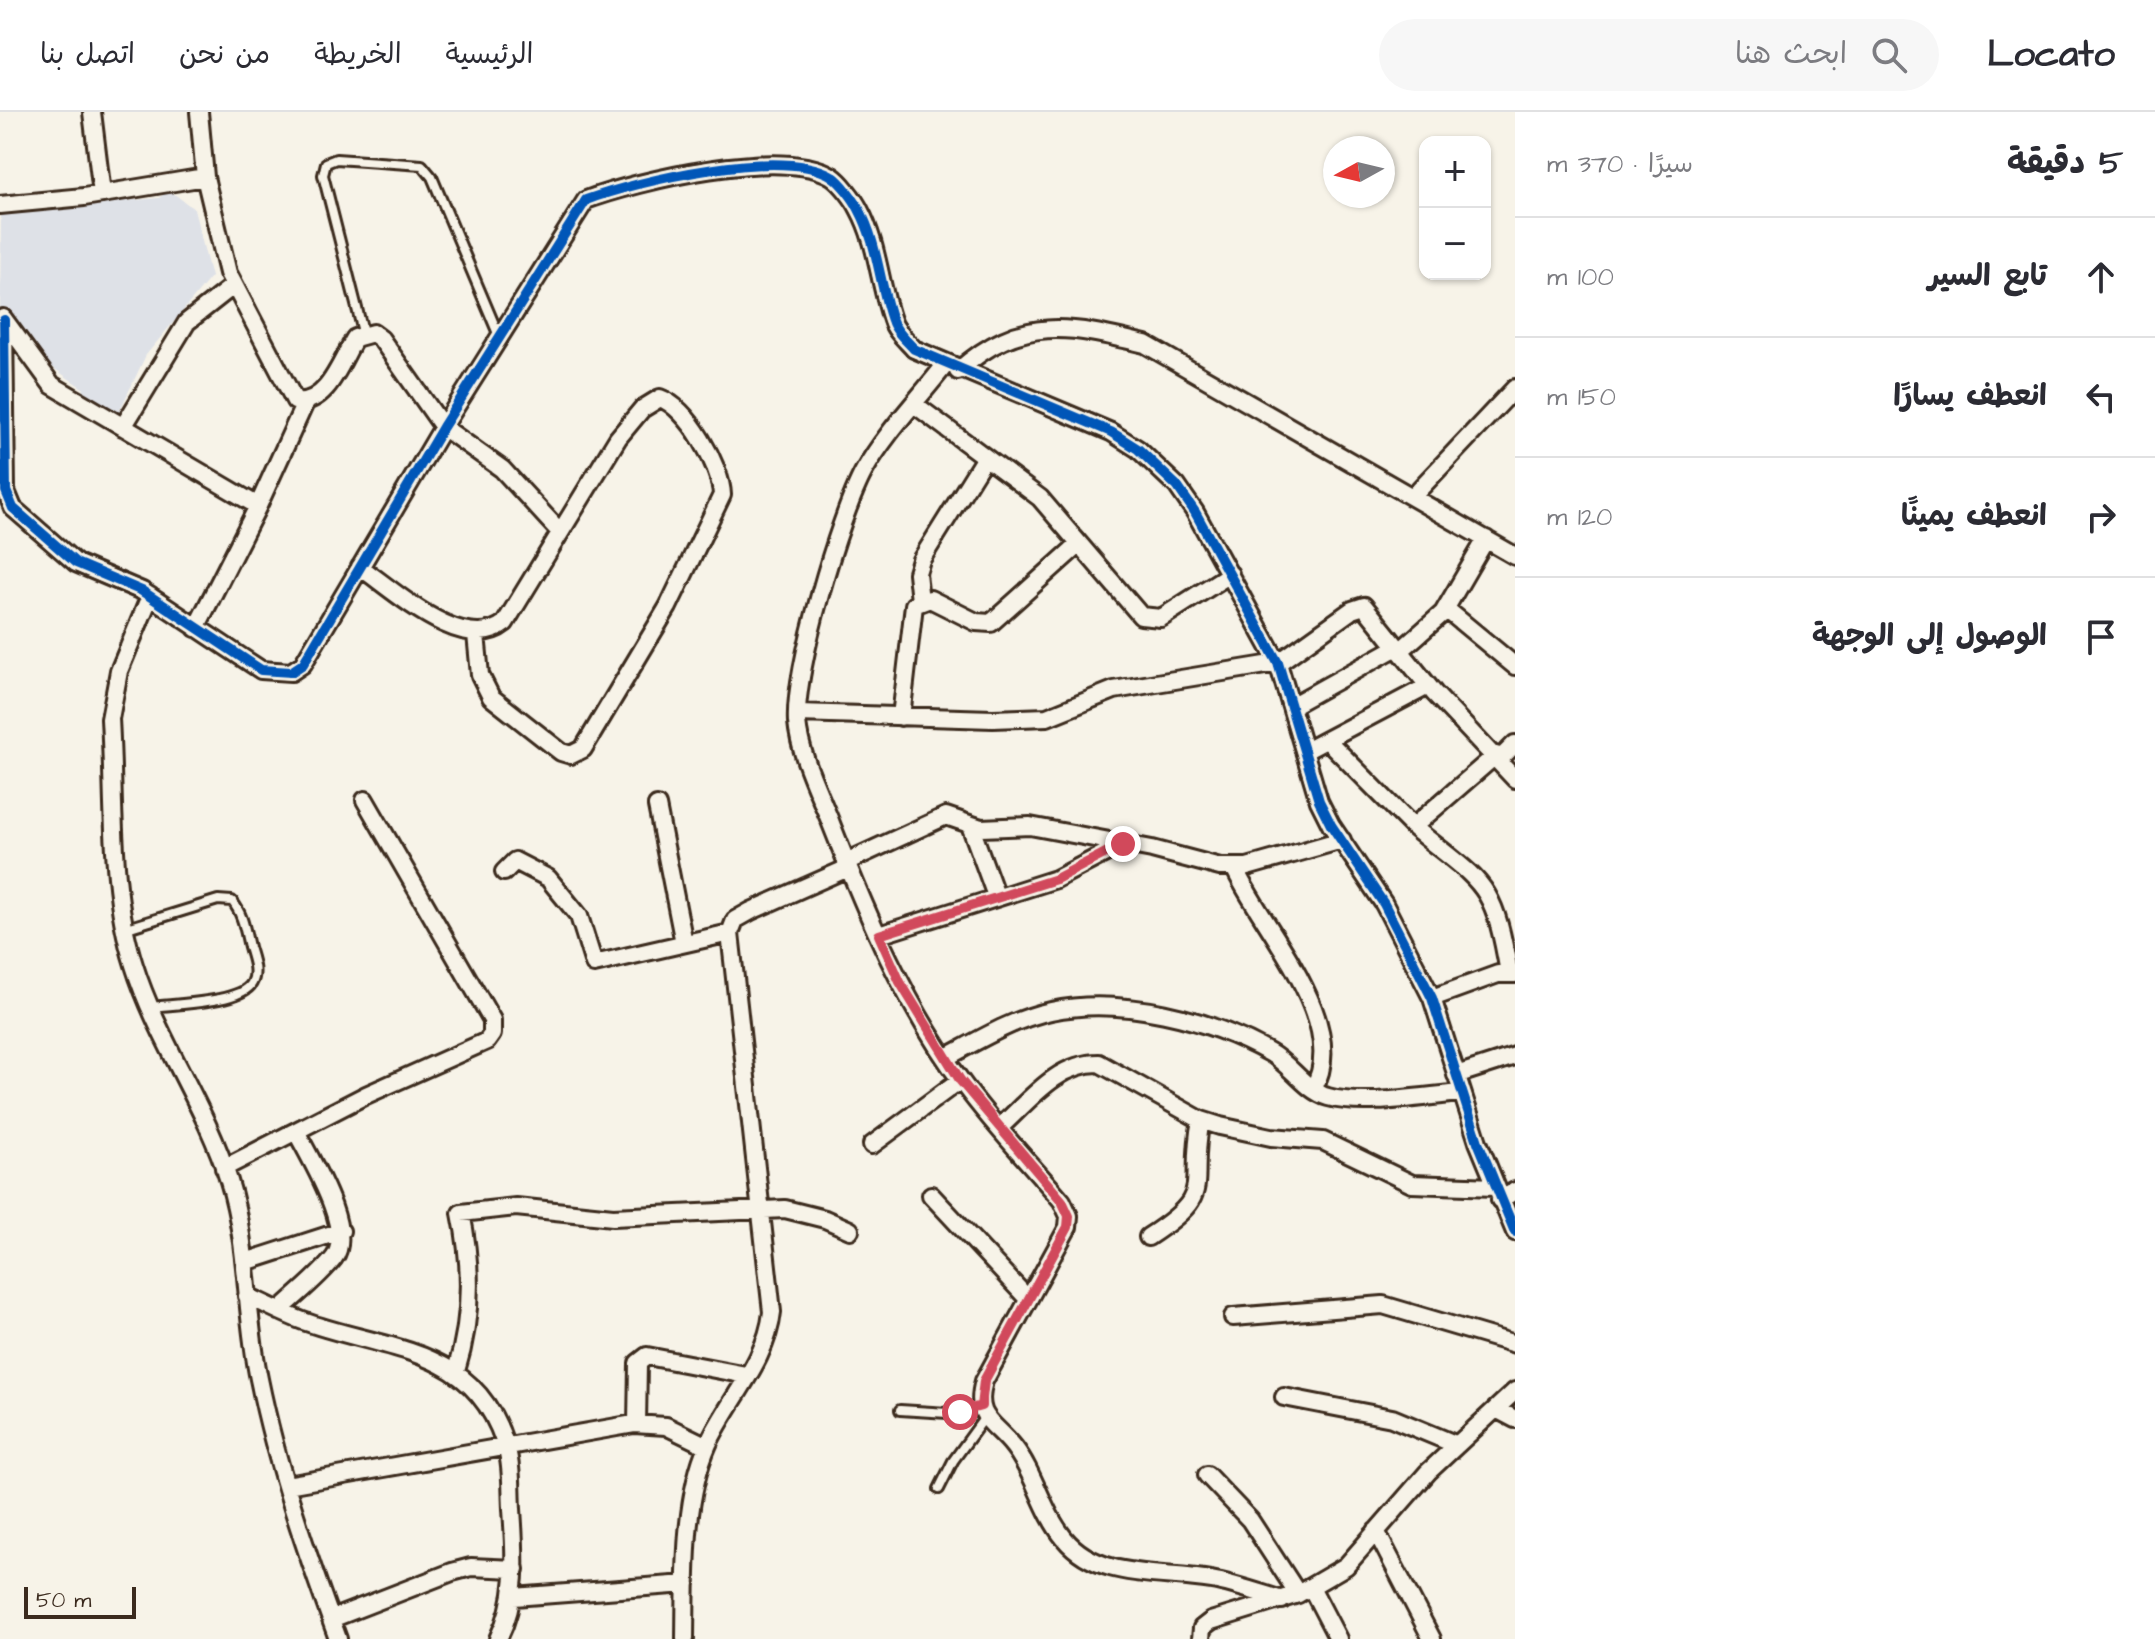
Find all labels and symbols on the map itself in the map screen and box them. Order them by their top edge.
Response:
north arrow [1323,136,1395,208]
route end [1105,826,1141,862]
route start [942,1394,978,1430]
scale bar [24,1583,136,1619]

